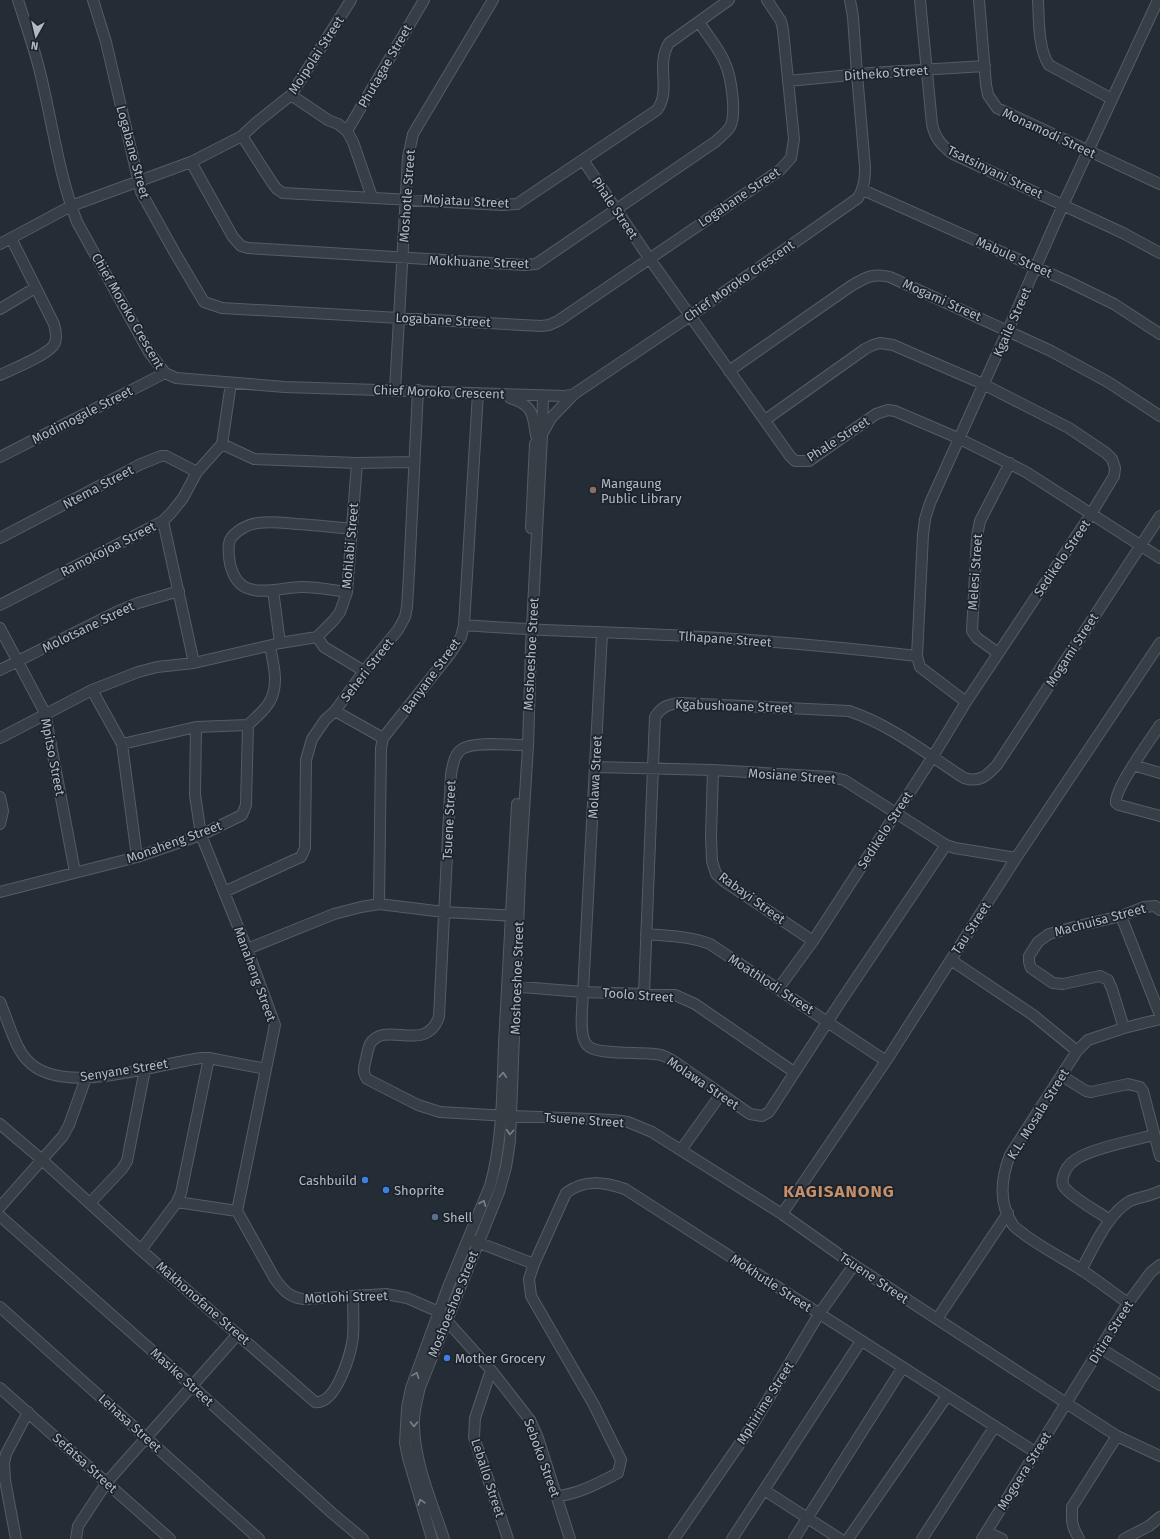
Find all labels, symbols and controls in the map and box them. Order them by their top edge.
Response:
street label: Moipolai Street [285,13,347,97]
north arrow [16,16,56,56]
street label: Phutagae Street [355,22,415,110]
text: N [30,38,39,52]
street label: Ditheko Street [843,63,929,83]
street label: Logabane Street [113,104,153,200]
street label: Monamodi Street [1000,105,1098,161]
street label: Tsatsinyani Street [945,142,1045,202]
street label: Moshotle Street [396,149,418,243]
street label: Logabane Street [695,164,783,230]
street label: Phale Street [589,174,641,242]
street label: Mojatau Street [422,191,510,211]
street label: Mabule Street [973,233,1055,281]
street label: Chief Moroko Crescent [681,237,797,325]
street label: Chief Moroko Crescent [89,251,167,372]
street label: Mokhuane Street [429,253,530,271]
street label: Mogami Street [900,276,984,324]
street label: Kgaile Street [990,285,1034,359]
street label: Logabane Street [395,310,491,330]
street label: Chief Moroko Crescent [373,382,505,402]
street label: Modimogale Street [29,383,135,447]
street label: Phale Street [804,413,872,465]
street label: Ntema Street [60,462,136,512]
place label: Mangaung Public Library [601,476,682,506]
marker: Mangaung Public Library [588,485,598,495]
street label: Mohlabi Street [339,502,361,590]
street label: Sedikelo Street [1031,517,1093,599]
street label: Ramokojoa Street [58,518,158,579]
street label: Melesi Street [965,533,985,611]
street label: Moshoeshoe Street [521,597,541,711]
street label: Molotsane Street [40,598,137,656]
street label: Mogami Street [1043,610,1102,690]
street label: Tlhapane Street [678,628,772,650]
street label: Seheri Street [338,635,397,705]
street label: Banyane Street [399,635,463,716]
street label: Kgabushoane Street [675,696,794,716]
street label: Mpitso Street [38,717,68,797]
street label: Molawa Street [585,735,605,819]
street label: Mosiane Street [748,765,837,787]
street label: Tsuene Street [439,779,459,860]
street label: Sedikelo Street [854,788,916,872]
street label: Monaheng Street [124,818,224,866]
street label: Rabayi Street [716,869,788,927]
street label: Tau Street [949,899,994,957]
street label: Machuisa Street [1053,901,1148,939]
street label: Moshoeshoe Street [508,921,526,1035]
street label: Manaheng Street [231,925,279,1024]
street label: Moathlodi Street [726,951,817,1017]
street label: Toolo Street [602,985,674,1005]
street label: Molawa Street [664,1053,742,1113]
street label: Senyane Street [79,1056,169,1084]
street label: K.L. Mosala Street [1004,1066,1072,1162]
one-way arrow [498,1072,507,1078]
street label: Tsuene Street [543,1110,625,1130]
one-way arrow [506,1129,515,1135]
place label: Cashbuild [299,1173,357,1188]
marker: Cashbuild [360,1175,370,1185]
district label: KAGISANONG [783,1181,895,1202]
place label: Shoprite [394,1183,444,1198]
marker: Shoprite [381,1185,391,1195]
one-way arrow [479,1199,487,1206]
place label: Shell [443,1210,473,1225]
marker: Shell [430,1212,440,1222]
street label: Moshoeshoe Street [425,1248,481,1359]
street label: Tsuene Street [837,1249,912,1307]
street label: Mokhutle Street [728,1251,815,1315]
street label: Makhonofane Street [153,1258,253,1348]
street label: Motlohi Street [304,1288,388,1306]
street label: Ditira Street [1086,1298,1136,1366]
street label: Masike Street [148,1345,217,1409]
place label: Mother Grocery [455,1351,546,1366]
marker: Mother Grocery [442,1353,452,1363]
street label: Mphirime Street [734,1359,797,1447]
one-way arrow [412,1372,420,1379]
street label: Lehasa Street [95,1391,165,1455]
street label: Seboko Street [521,1417,563,1500]
one-way arrow [410,1421,418,1427]
street label: Mogoera Street [994,1429,1054,1513]
street label: Sefatsa Street [50,1430,121,1496]
street label: Leballo Street [468,1437,508,1519]
one-way arrow [417,1499,425,1506]

